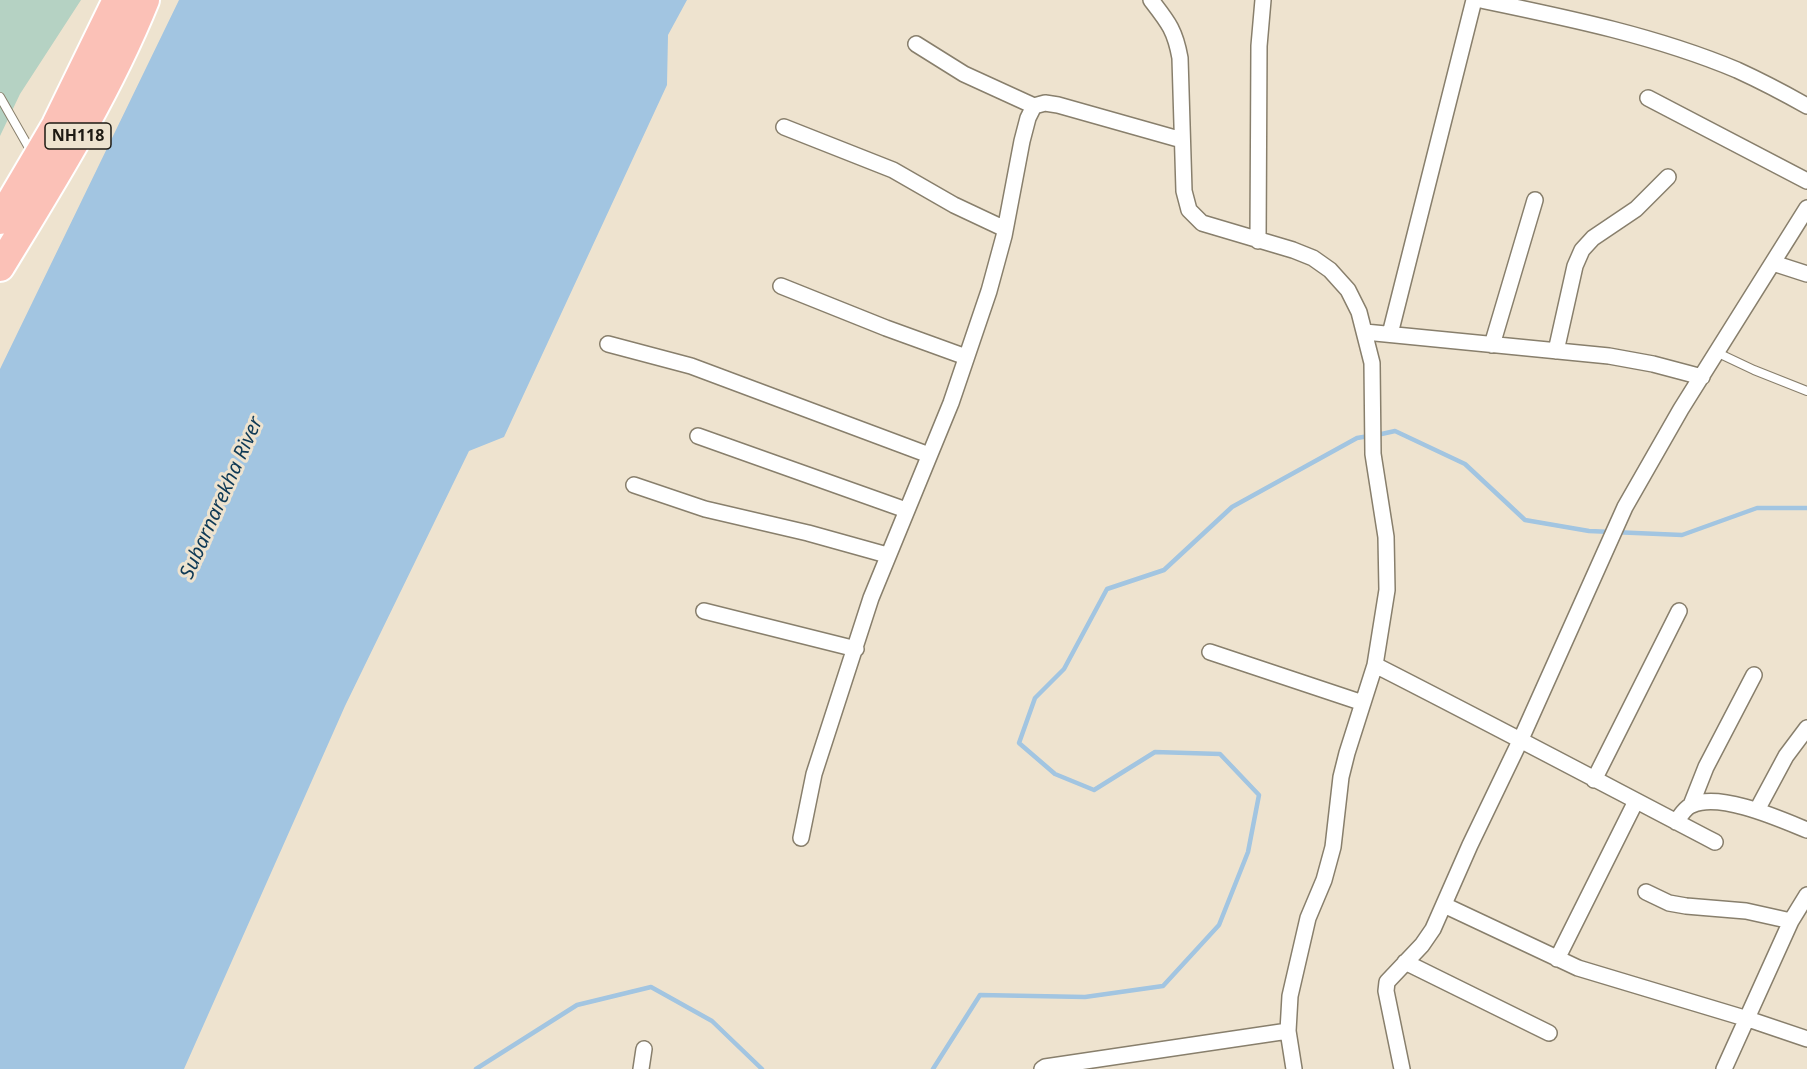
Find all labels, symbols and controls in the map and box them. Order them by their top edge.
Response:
road number: NH118 [45,123,111,149]
water label: Subarnarekha River [175,413,269,583]

